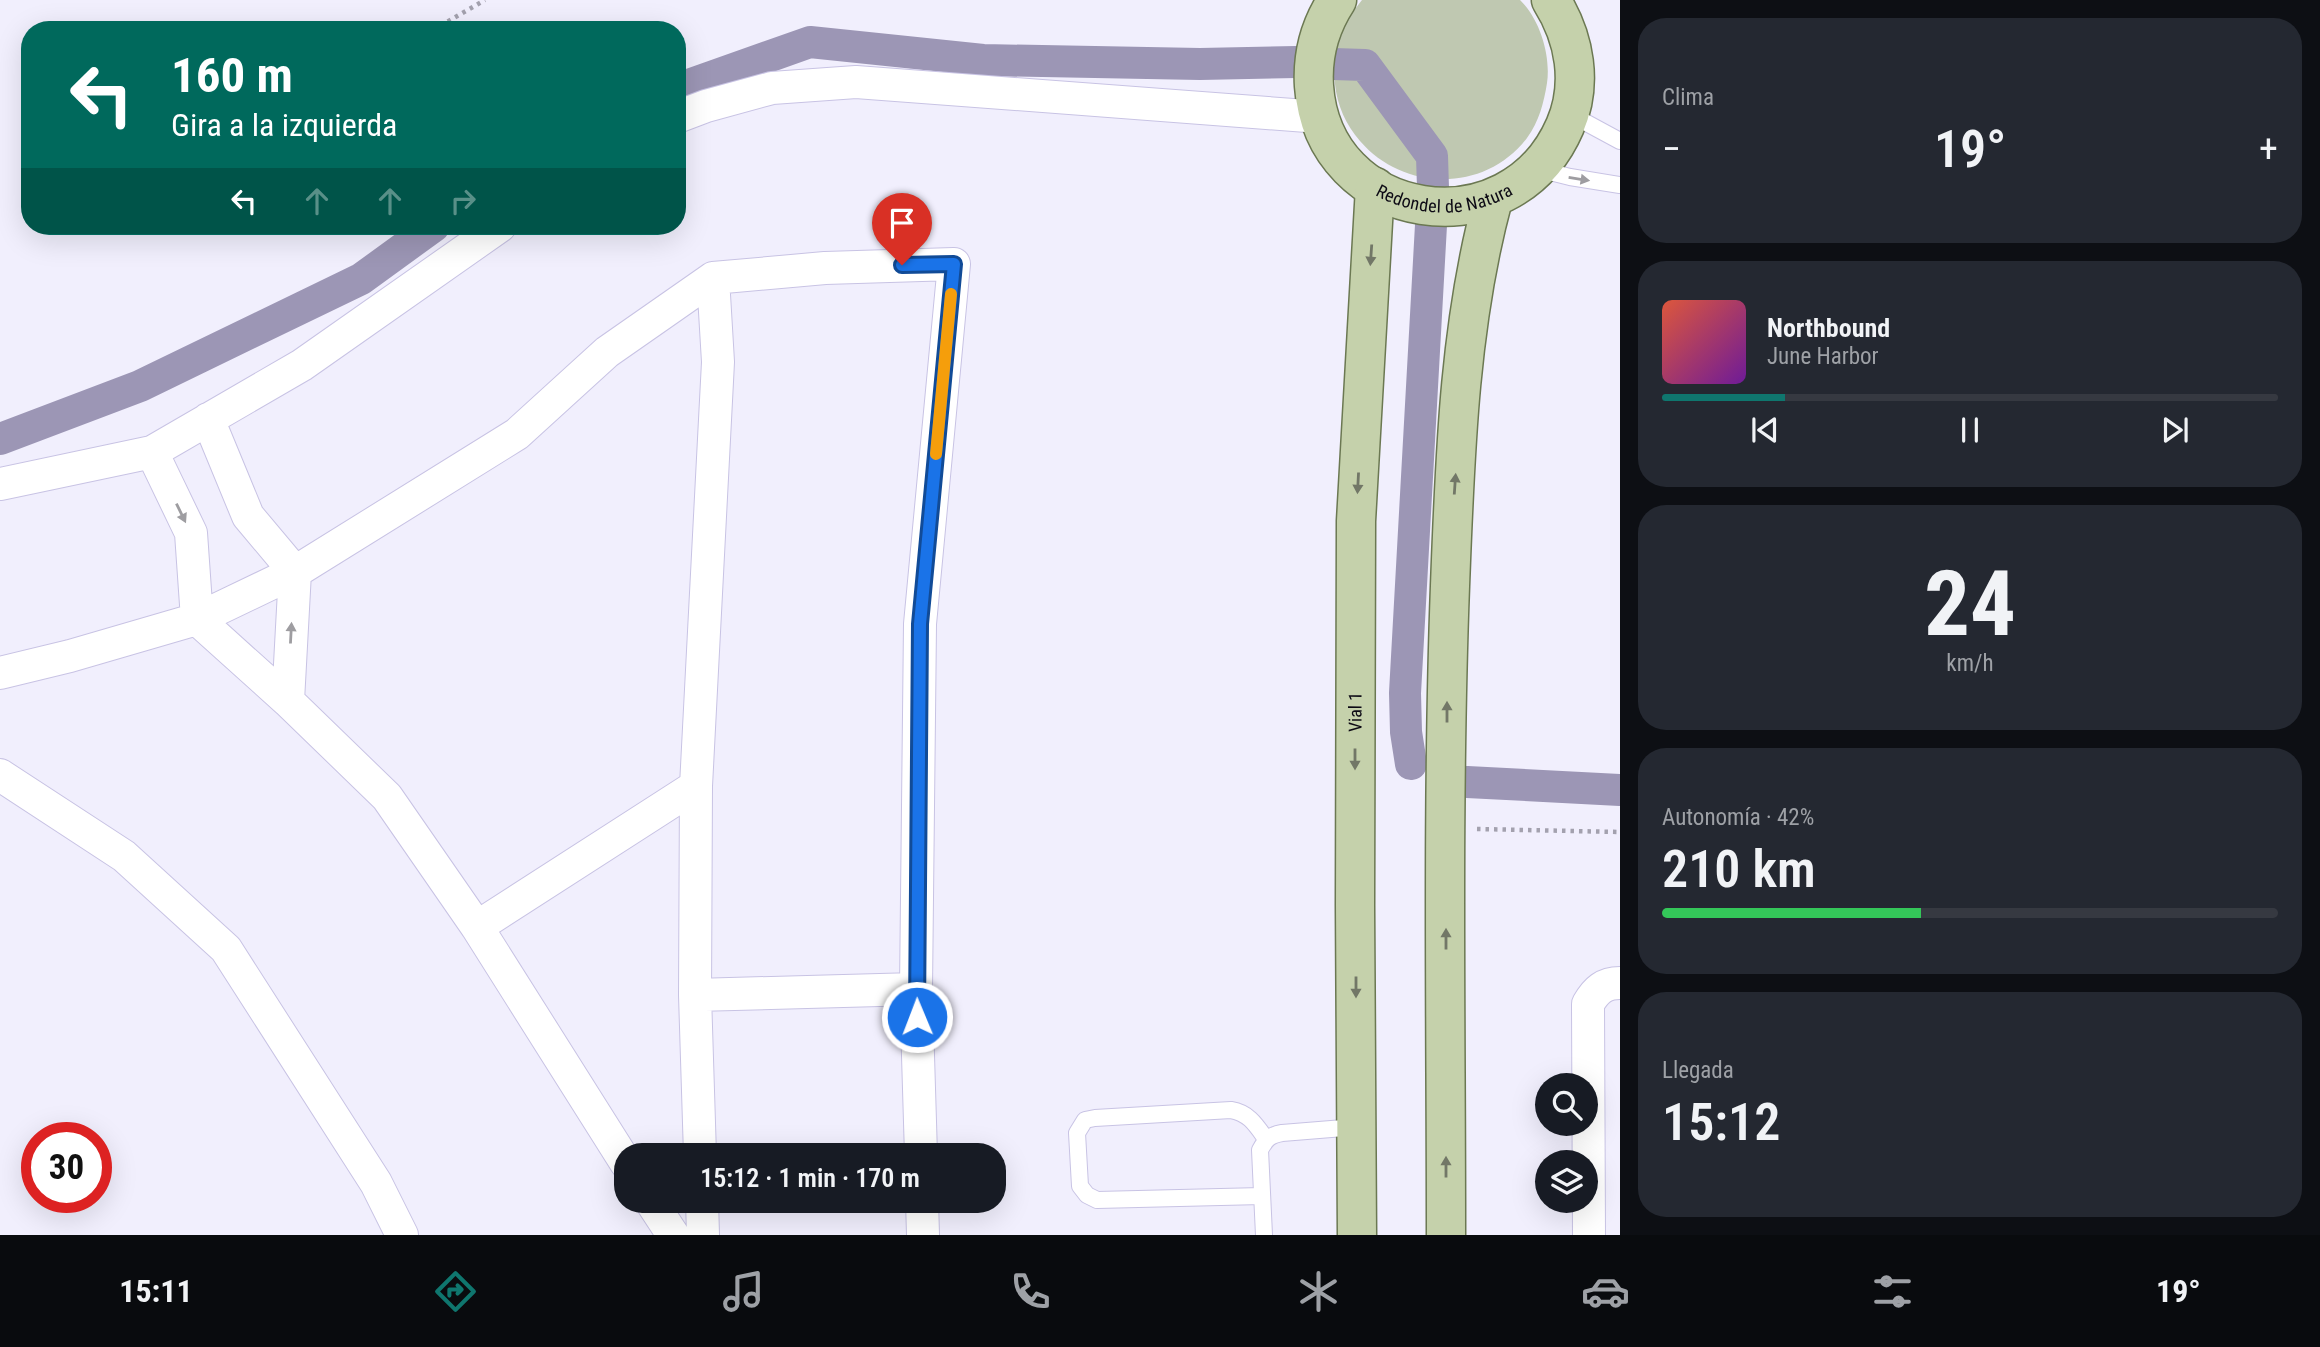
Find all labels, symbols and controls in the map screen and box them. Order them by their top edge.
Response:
text: 160 m [171,47,293,104]
icon: left [56,49,147,140]
text: Clima [1662,84,1714,111]
text: Gira a la izquierda [171,106,397,144]
text: 19° [1934,119,2006,180]
text: − [1662,127,1681,171]
text: + [2259,127,2278,171]
street label: Redondel de Natura [1375,173,1515,195]
one-way arrow [1568,174,1590,185]
text: Redondel de Natura [1373,179,1516,217]
icon: left [225,182,263,220]
icon: ahead [298,182,336,220]
icon: ahead [371,182,409,220]
icon: right [444,182,482,220]
pin [872,193,932,265]
icon: arrive [883,204,921,242]
one-way arrow [1365,245,1376,267]
text: Northbound [1767,313,1890,343]
text: June Harbor [1767,343,1879,370]
icon: previous [1746,411,1784,449]
icon: pause [1951,411,1989,449]
icon: next [2156,411,2194,449]
one-way arrow [1352,472,1363,494]
one-way arrow [1450,473,1461,495]
one-way arrow [176,503,187,523]
text: 24 [1924,551,2016,657]
one-way arrow [286,621,297,643]
text: km/h [1946,650,1994,677]
street label: Vial 1 [1344,692,1366,732]
one-way arrow [1441,701,1453,723]
one-way arrow [1349,748,1361,770]
text: Autonomía · 42% [1662,804,1814,831]
text: 210 km [1662,839,1816,900]
one-way arrow [1440,928,1452,950]
one-way arrow [1350,976,1361,998]
position arrow [880,980,954,1054]
text: Llegada [1662,1057,1734,1084]
map controls [1535,1073,1598,1213]
button: search [1535,1073,1598,1136]
text: 15:12 [1662,1092,1780,1153]
speed limit sign: 30 [21,1122,112,1213]
button: layers [1535,1150,1598,1213]
one-way arrow [1440,1156,1452,1178]
text: 15:12 · 1 min · 170 m [700,1163,920,1193]
icon: directions [431,1267,480,1316]
icon: music [719,1267,768,1316]
icon: phone [1006,1267,1055,1316]
icon: climate [1294,1267,1343,1316]
icon: car [1581,1267,1630,1316]
icon: filters [1868,1267,1917,1316]
text: 15:11 [119,1272,193,1310]
text: 19° [2156,1272,2201,1310]

